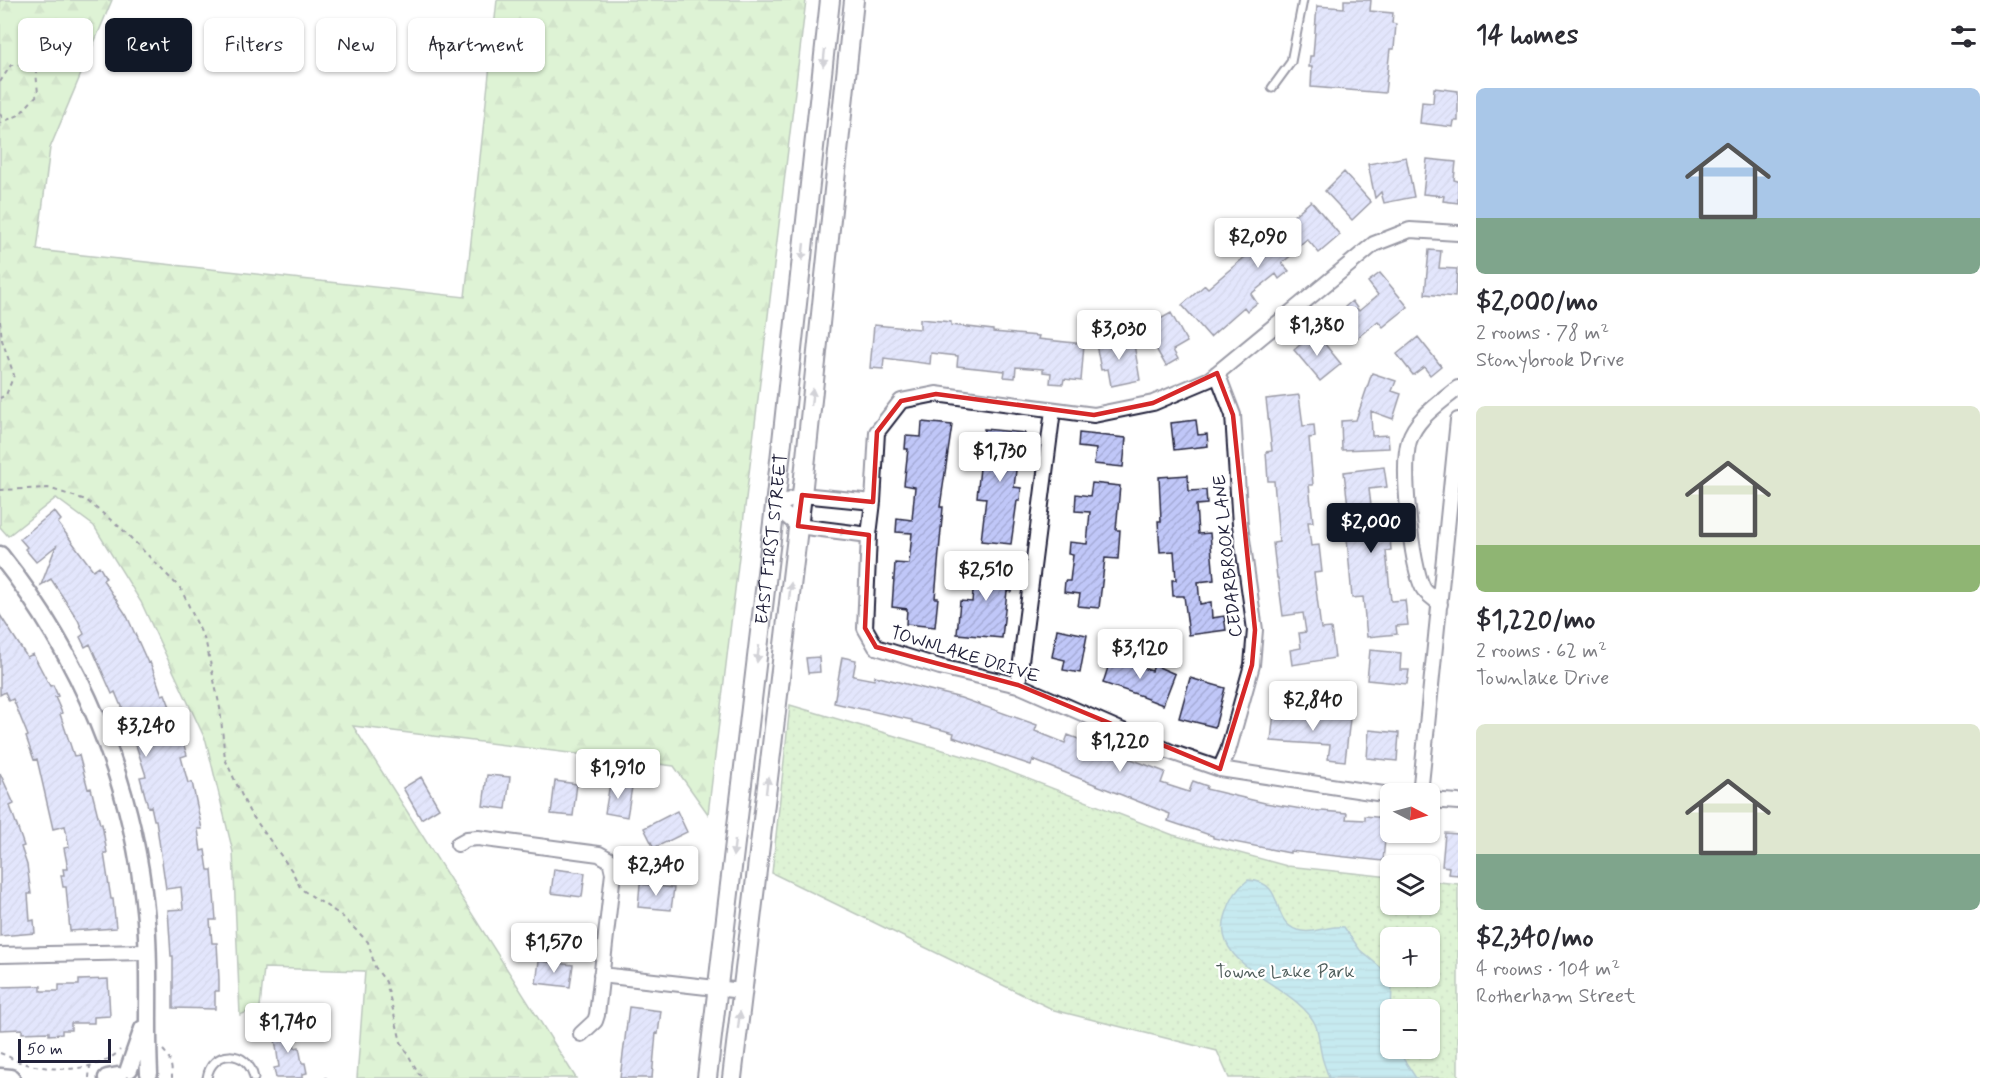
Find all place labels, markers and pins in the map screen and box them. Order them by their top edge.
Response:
pin: $2,090 [1209,218,1307,269]
pin: $1,380 [1268,306,1366,357]
pin: $3,030 [1070,310,1168,361]
pin: $1,730 [951,432,1049,483]
pin: $2,000 [1322,503,1420,554]
pin: $2,510 [937,551,1035,602]
pin: $3,120 [1091,629,1189,680]
pin: $2,840 [1264,681,1362,732]
pin: $3,240 [97,707,195,758]
pin: $1,220 [1071,722,1169,773]
pin: $1,910 [569,749,667,800]
pin: $2,340 [607,846,705,897]
pin: $1,570 [505,923,603,974]
pin: $1,740 [239,1003,337,1054]

